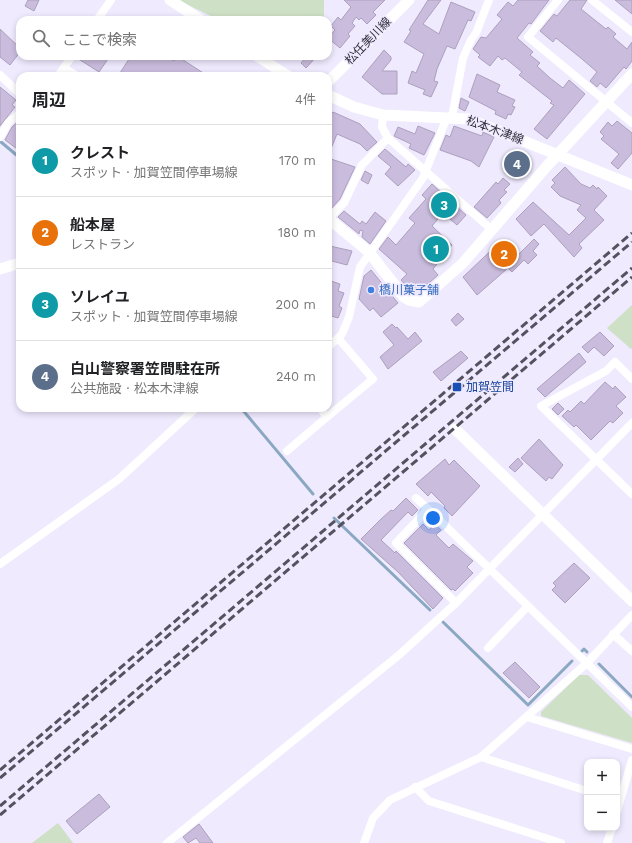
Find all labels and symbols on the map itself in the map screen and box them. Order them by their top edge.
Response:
street label: 松任美川線 [342,15,394,67]
street label: 松本木津線 [464,113,526,147]
pin: 4 [504,149,530,179]
pin: 3 [431,190,457,220]
pin: 1 [423,234,449,264]
pin: 2 [491,239,517,269]
place label: 橋川菓子舗 [379,283,439,297]
marker: 橋川菓子舗 [366,285,376,295]
place label: 加賀笠間 [466,380,514,394]
marker: 加賀笠間 [451,381,463,393]
your location [423,508,443,528]

